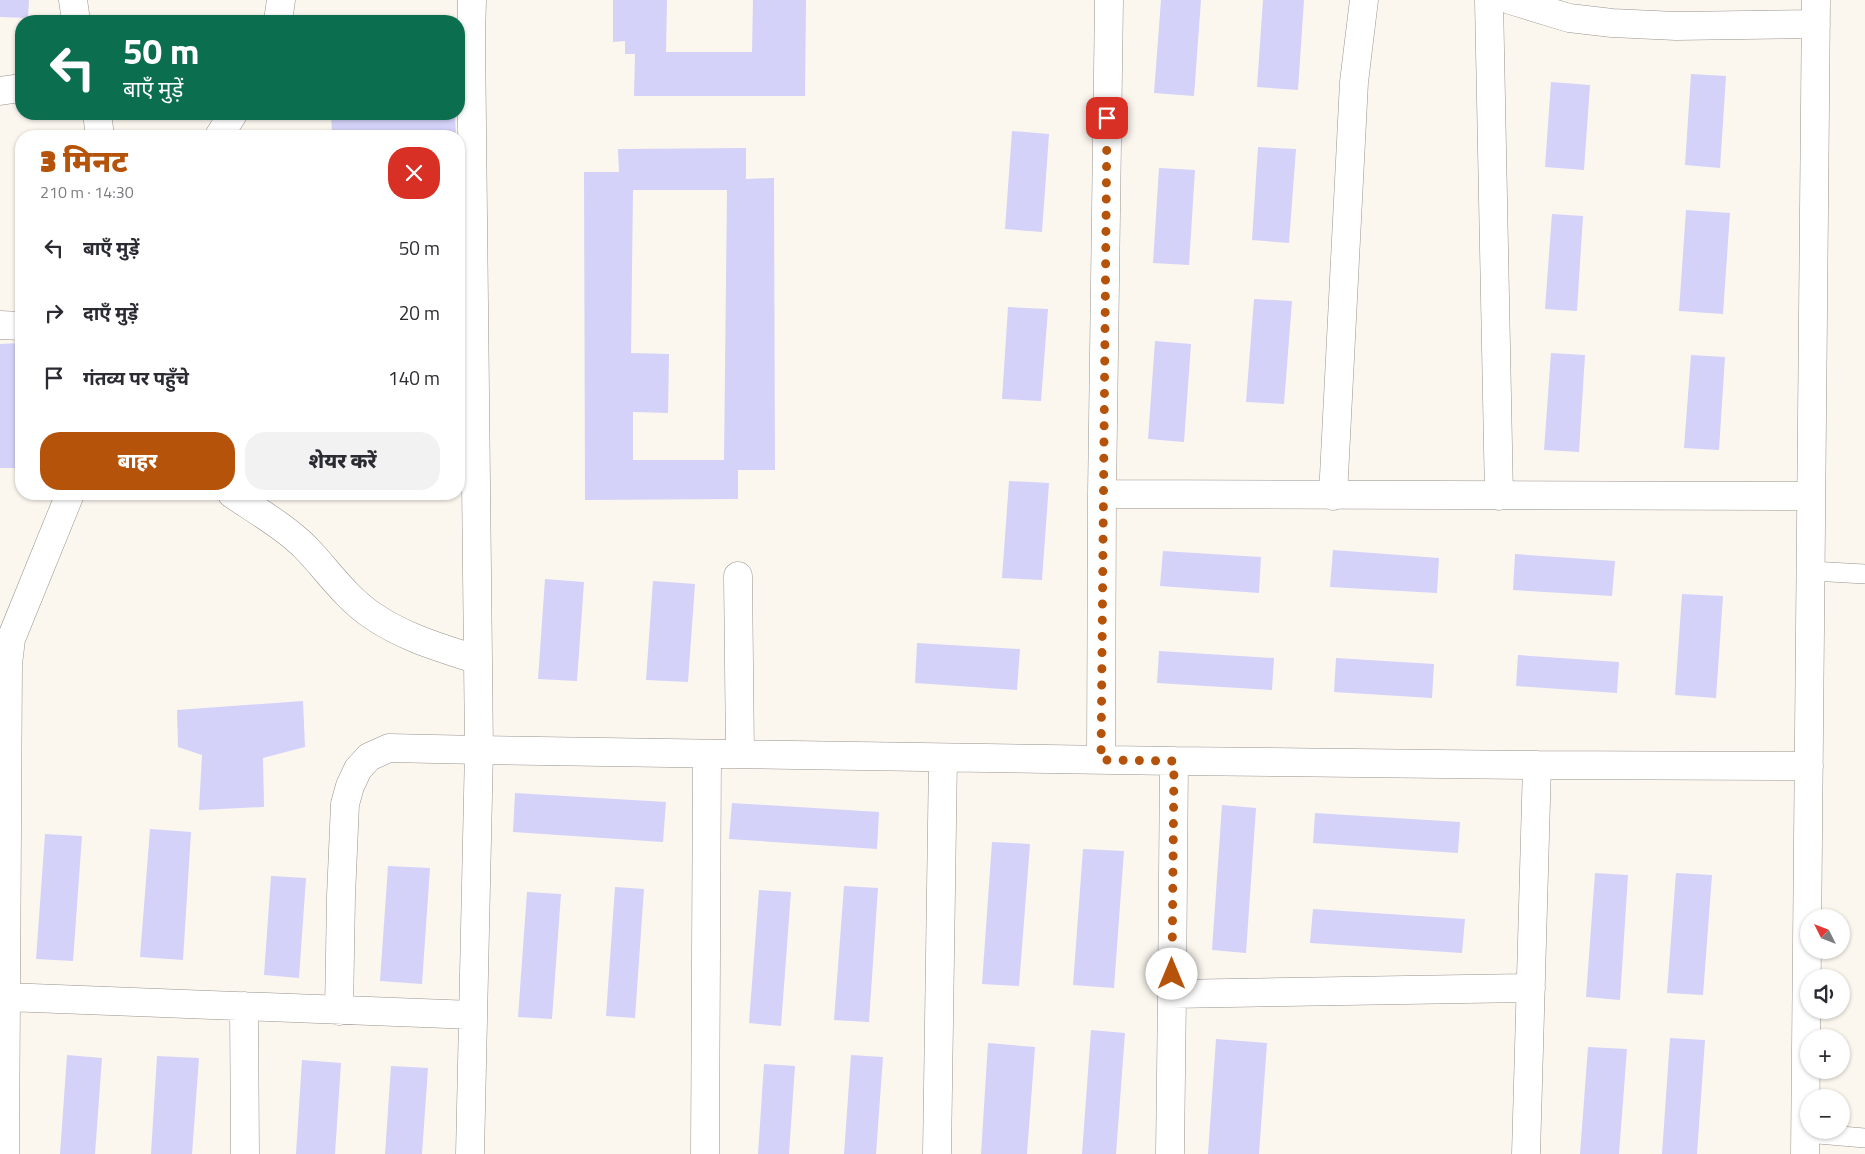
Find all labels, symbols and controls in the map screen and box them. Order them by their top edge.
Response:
text: 50 m [123,24,199,78]
icon: left [40,35,105,100]
text: बाएँ मुड़ें [123,72,183,106]
pin [1086,97,1128,139]
icon: arrive [1093,104,1121,132]
text: 3 मिनट [40,138,128,184]
button: close [388,147,440,199]
text: 210 m · 14:30 [40,180,134,204]
text: बाएँ मुड़ें [83,233,139,262]
text: 50 m [399,233,440,262]
icon: left [40,234,68,262]
text: दाएँ मुड़ें [83,298,138,327]
text: 20 m [399,298,440,327]
icon: right [40,299,68,327]
text: गंतव्य पर पहुँचे [83,363,189,392]
text: 140 m [388,363,440,392]
icon: arrive [40,364,68,392]
button: बाहर [40,432,235,490]
button: शेयर करें [245,432,440,490]
north arrow [1800,909,1850,959]
map controls [1800,909,1850,1139]
position arrow [1145,947,1197,999]
button: sound [1800,969,1850,1019]
button: + [1800,1029,1850,1079]
button: − [1800,1089,1850,1139]

